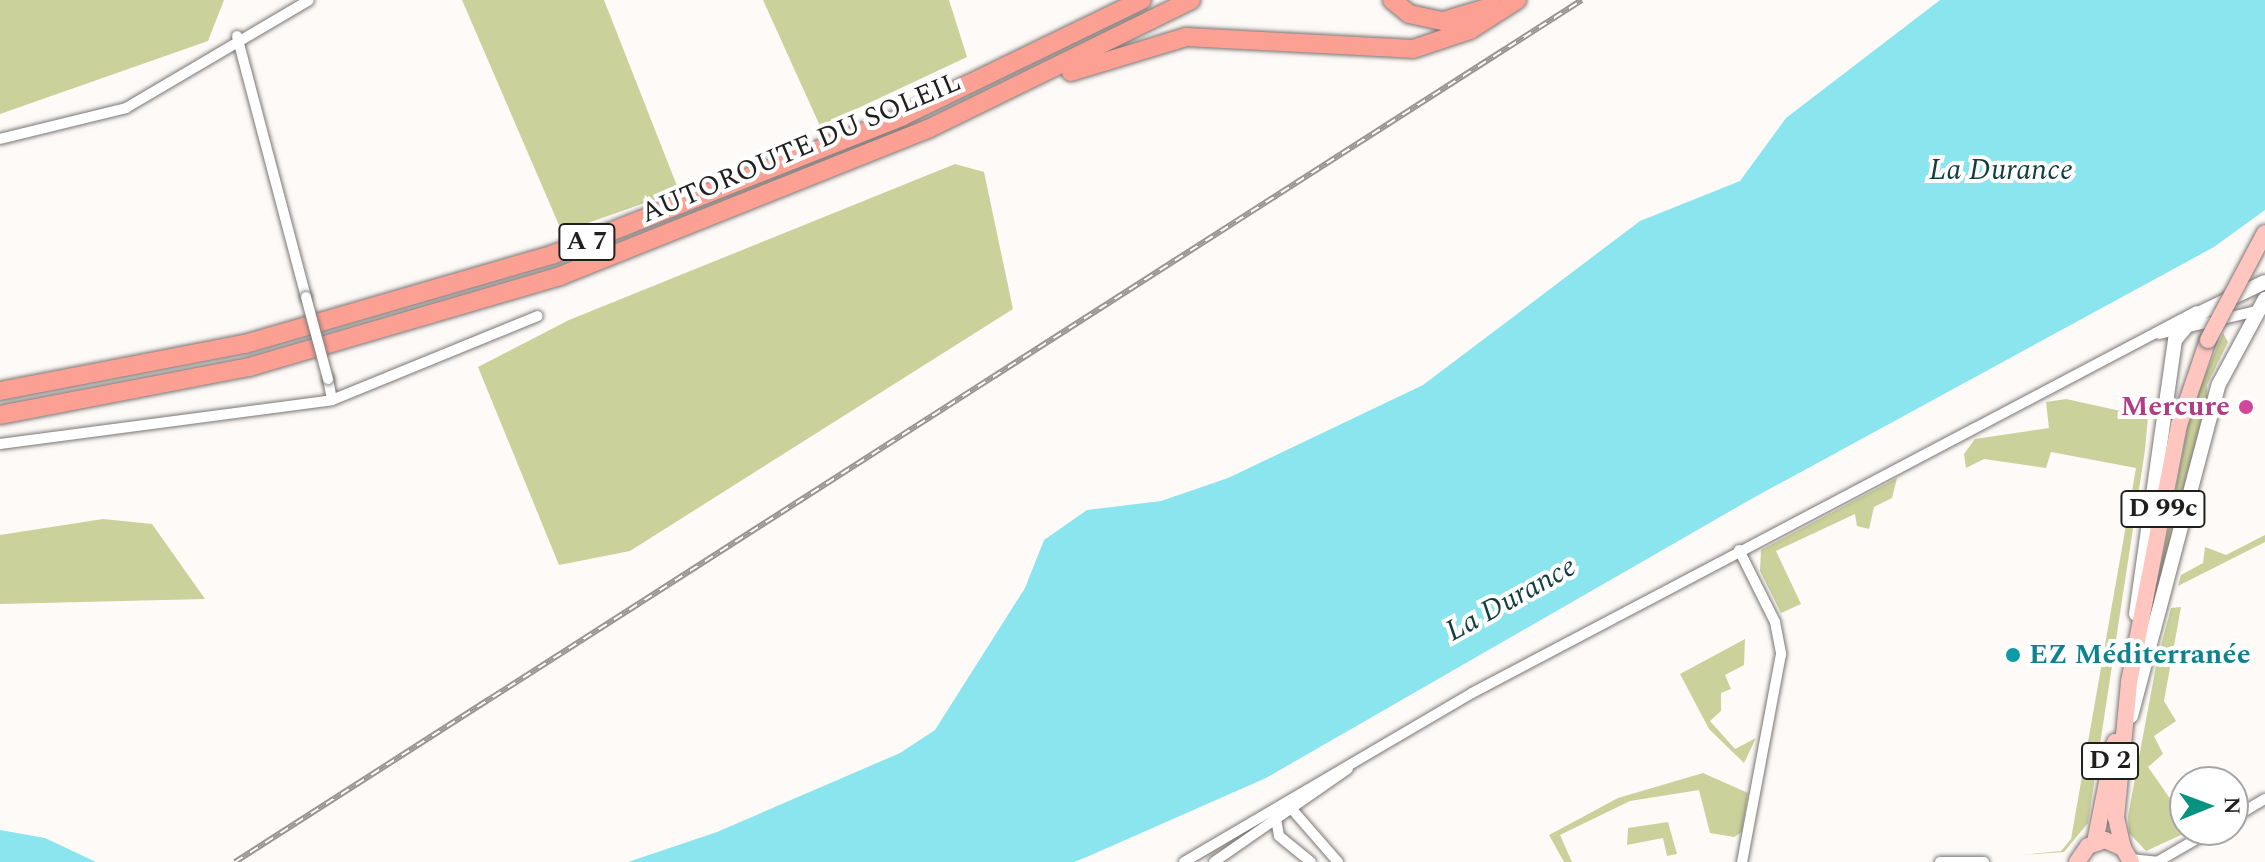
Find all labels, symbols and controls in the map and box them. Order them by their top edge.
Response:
street label: AUTOROUTE DU SOLEIL [636,65,966,231]
water label: La Durance [1929,152,2073,188]
road number: A 7 [557,220,617,264]
place label: Mercure [2120,390,2230,424]
marker: Mercure [2237,398,2255,416]
road number: D 99c [2119,487,2207,531]
water label: La Durance [1439,548,1583,650]
place label: EZ Méditerranée [2029,638,2251,672]
marker: EZ Méditerranée [2004,646,2022,664]
road number: D 2 [2080,739,2140,783]
north arrow [2169,766,2249,846]
text: N [2215,796,2248,815]

